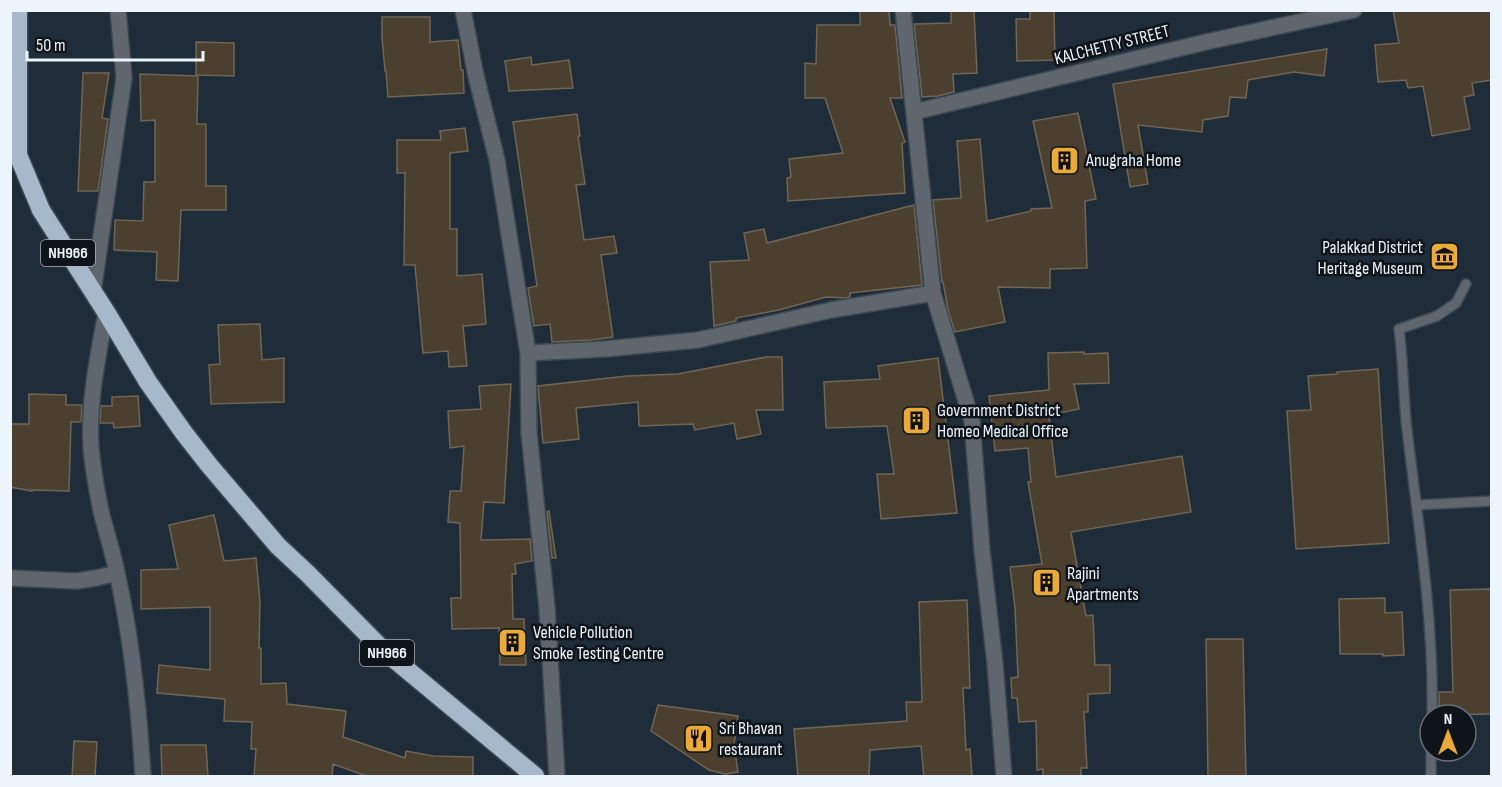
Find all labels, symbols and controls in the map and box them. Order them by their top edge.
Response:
street label: KALCHETTY STREET [1052,21,1172,69]
scale bar [27,24,202,62]
text: 50 m [36,35,66,56]
building icon: Anugraha Home [1049,144,1081,176]
place label: Anugraha Home [1085,150,1181,171]
place label: Palakkad District Heritage Museum [1318,237,1424,279]
road number: NH966 [41,240,95,266]
museum icon: Palakkad District Heritage Museum [1428,241,1460,273]
place label: Government District Homeo Medical Office [937,400,1069,442]
building icon: Government District Homeo Medical Office [900,404,932,436]
place label: Rajini Apartments [1066,563,1139,605]
building icon: Rajini Apartments [1030,567,1062,599]
place label: Vehicle Pollution Smoke Testing Centre [533,622,664,664]
building icon: Vehicle Pollution Smoke Testing Centre [496,626,528,658]
road number: NH966 [360,640,414,666]
north arrow [1418,703,1478,763]
text: N [1444,710,1452,729]
place label: Sri Bhavan restaurant [719,718,783,760]
restaurant icon: Sri Bhavan restaurant [682,722,714,754]

